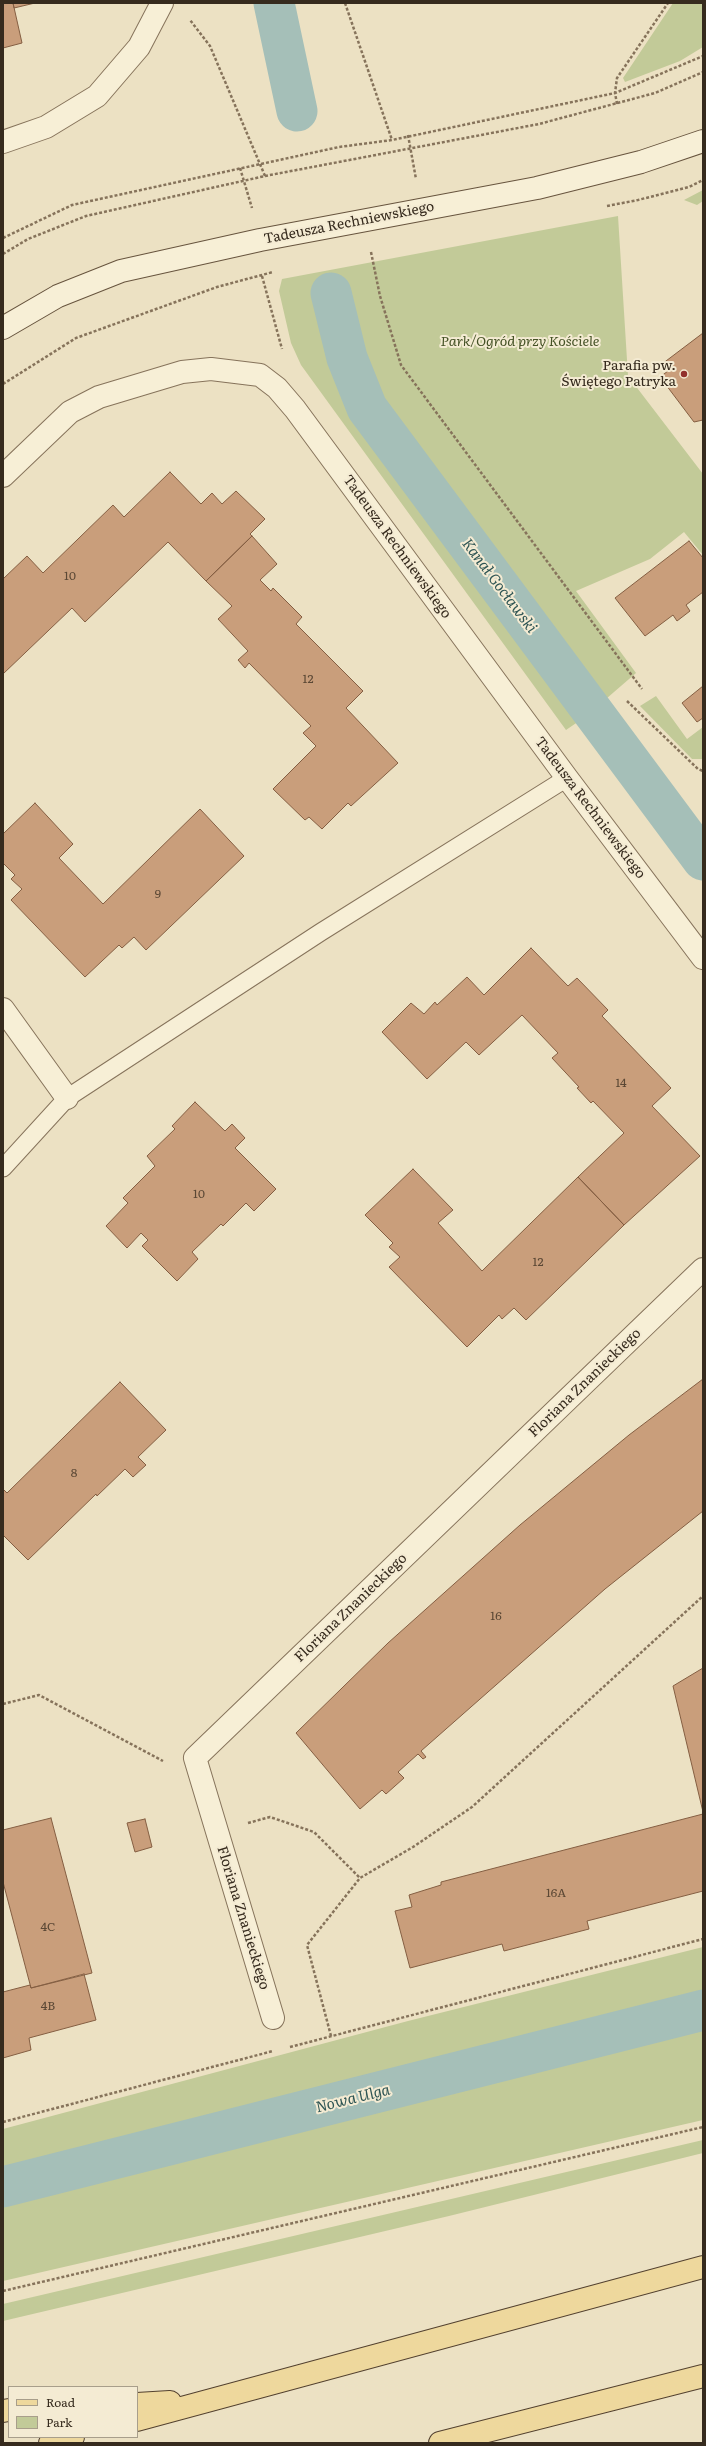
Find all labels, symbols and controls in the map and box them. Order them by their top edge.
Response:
street label: Tadeusza Rechniewskiego [262,198,436,248]
park label: Park/Ogród przy Kościele [441,334,599,350]
place label: Parafia pw. Świętego Patryka [561,358,676,390]
marker: Parafia pw. Świętego Patryka [679,369,689,379]
street label: Tadeusza Rechniewskiego [339,472,455,622]
water label: Kanał Gocławski [458,535,540,637]
house number: 10 [64,569,76,583]
house number: 12 [303,672,313,686]
street label: Tadeusza Rechniewskiego [531,734,649,882]
house number: 9 [155,887,161,901]
house number: 14 [615,1076,627,1090]
house number: 10 [193,1187,205,1201]
house number: 12 [533,1255,543,1269]
street label: Floriana Znanieckiego [525,1325,645,1441]
house number: 8 [71,1466,77,1480]
street label: Floriana Znanieckiego [291,1550,411,1666]
house number: 16 [490,1609,502,1623]
street label: Floriana Znanieckiego [213,1844,273,1992]
house number: 16A [546,1886,566,1900]
house number: 4C [41,1920,55,1934]
house number: 4B [41,1999,55,2013]
water label: Nowa Ulga [314,2081,392,2117]
legend [8,2386,138,2438]
text: Road [46,2393,75,2411]
text: Park [46,2413,72,2431]

